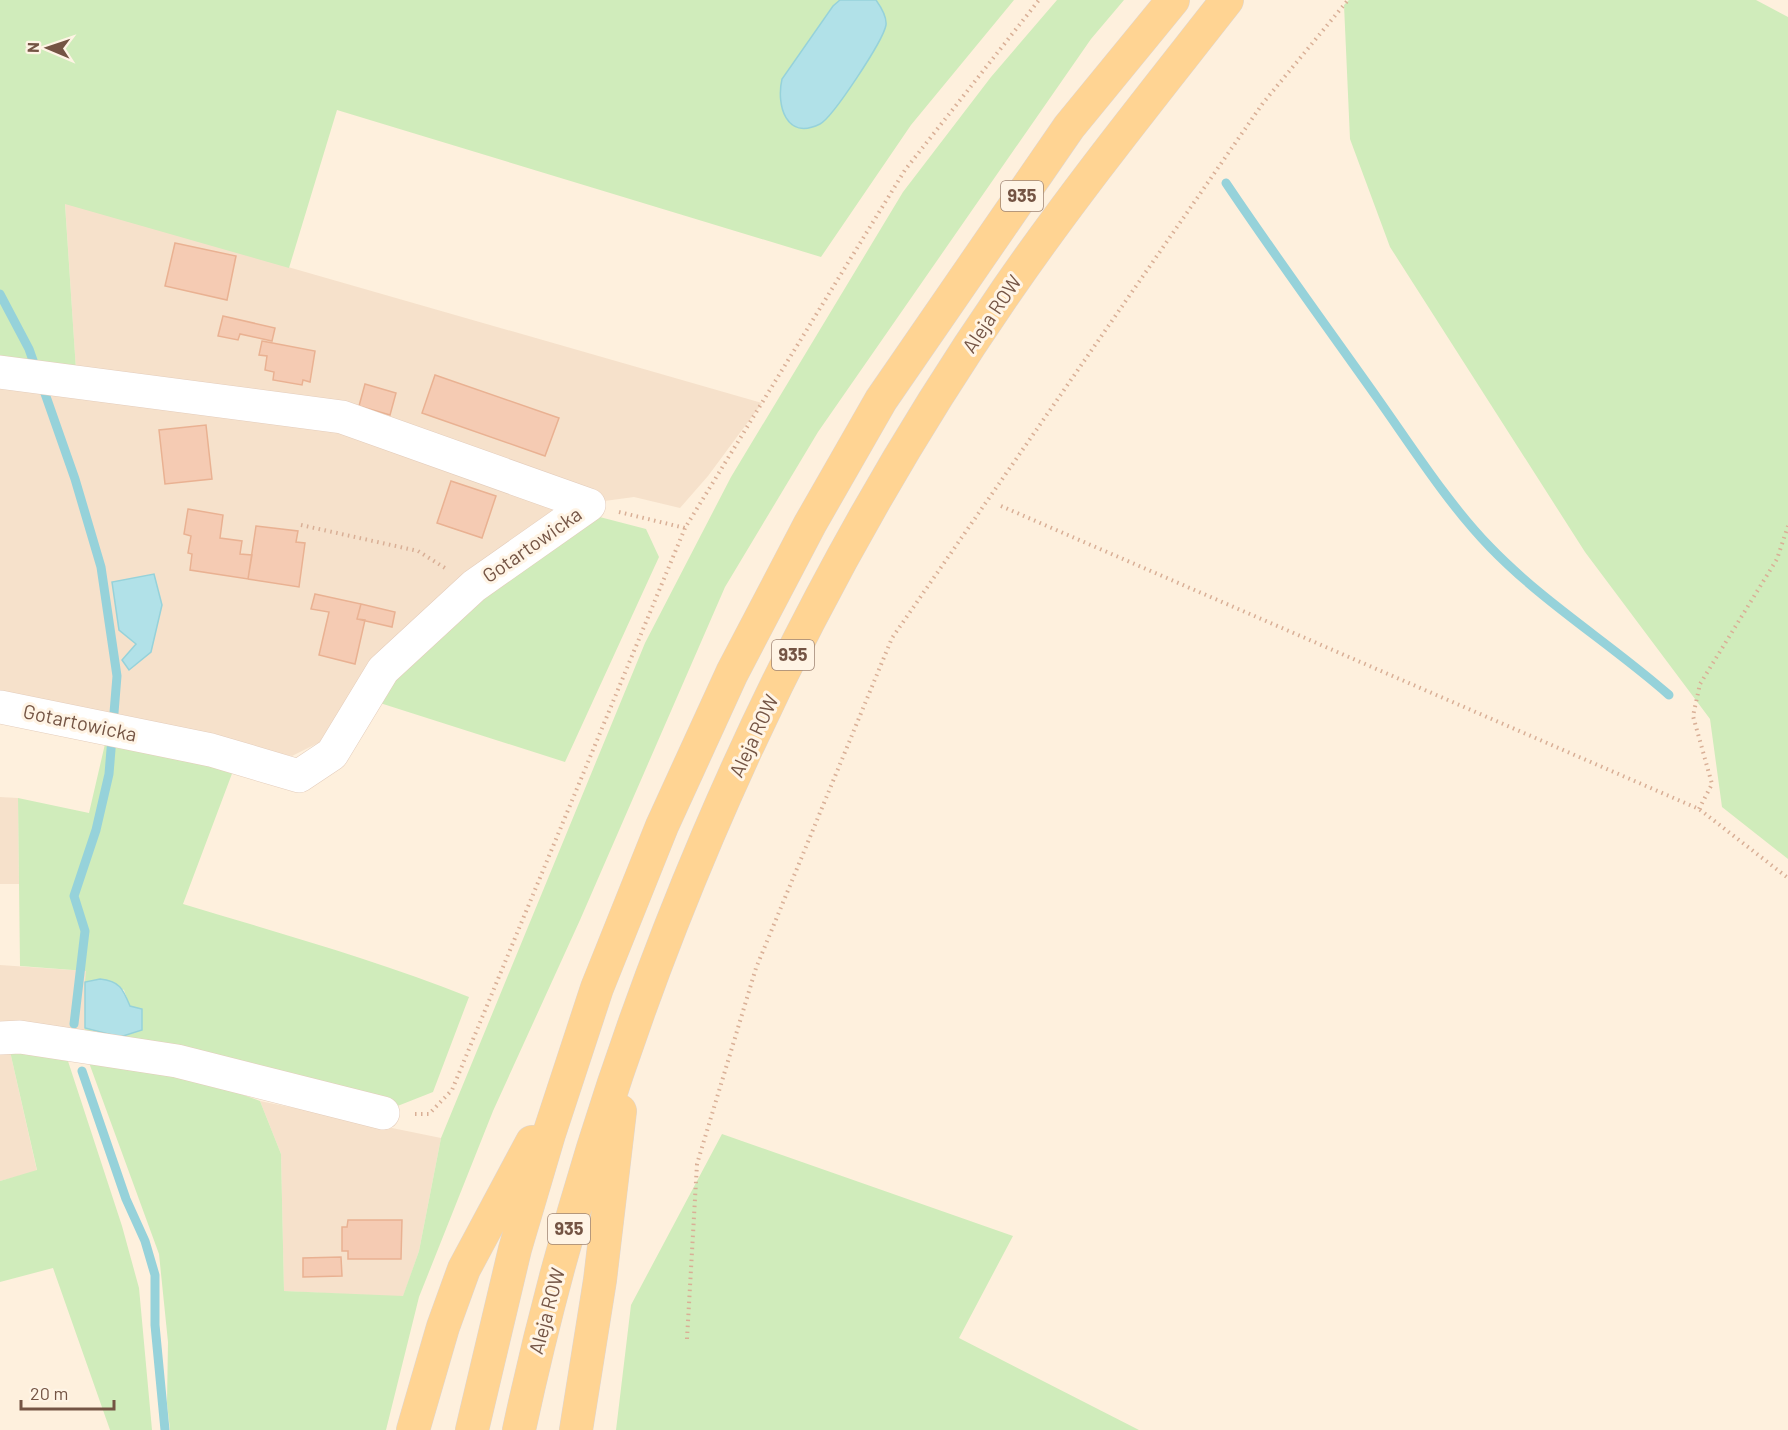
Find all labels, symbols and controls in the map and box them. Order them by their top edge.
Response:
north arrow [18,18,78,78]
text: N [23,42,42,53]
road number: 935 [1001,181,1043,211]
street label: Aleja ROW [956,270,1026,357]
street label: Gotartowicka [477,501,586,587]
road number: 935 [772,640,814,670]
street label: Aleja ROW [723,690,783,781]
street label: Gotartowicka [21,698,139,746]
road number: 935 [548,1214,590,1244]
street label: Aleja ROW [523,1264,569,1357]
scale bar [21,1373,114,1411]
text: 20 m [30,1382,68,1404]

